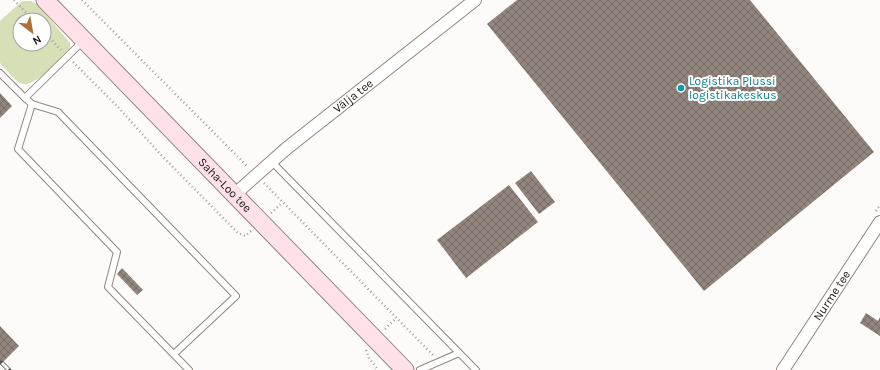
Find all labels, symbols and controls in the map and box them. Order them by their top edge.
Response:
north arrow [12,12,52,52]
text: N [30,33,44,48]
place label: Logistika Plussi logistikakeskus [689,74,777,102]
street label: Välja tee [331,76,376,116]
marker: Logistika Plussi logistikakeskus [676,83,686,93]
street label: Saha-Loo tee [195,155,254,215]
street label: Nurme tee [810,268,853,323]

